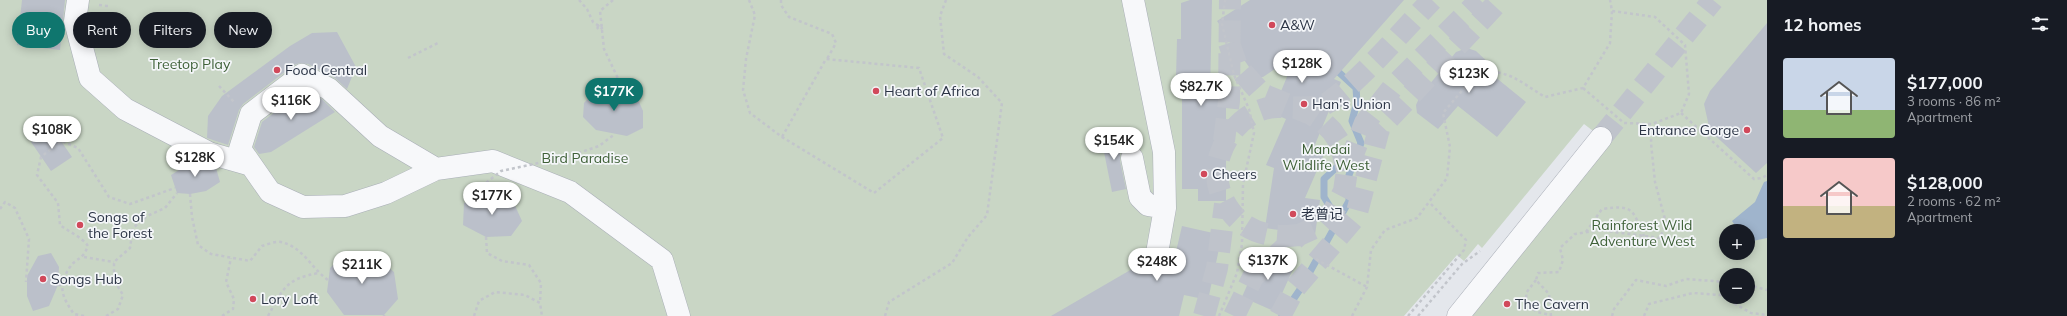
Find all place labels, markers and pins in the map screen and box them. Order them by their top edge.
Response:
place label: A&W [1280,16,1315,34]
marker: A&W [1267,20,1277,30]
pin: $128K [1274,50,1330,84]
pin: $123K [1441,60,1497,94]
place label: Food Central [285,61,367,79]
marker: Food Central [272,65,282,75]
pin: $82.7K [1168,73,1234,107]
pin: $177K [586,78,642,112]
place label: Heart of Africa [884,82,980,100]
marker: Heart of Africa [871,86,881,96]
pin: $116K [263,87,319,121]
place label: Han's Union [1312,95,1391,113]
marker: Han's Union [1299,99,1309,109]
pin: $108K [24,116,80,150]
place label: Entrance Gorge [1639,121,1739,139]
marker: Entrance Gorge [1742,125,1752,135]
pin: $154K [1086,127,1142,161]
pin: $128K [167,144,223,178]
place label: Cheers [1212,165,1257,183]
marker: Cheers [1199,169,1209,179]
pin: $177K [464,182,520,216]
place label: 老曾记 [1301,205,1343,223]
place label: Songs of the Forest [88,208,152,242]
marker: 老曾记 [1288,209,1298,219]
marker: Songs of the Forest [75,220,85,230]
pin: $137K [1240,247,1296,281]
pin: $248K [1129,248,1185,282]
pin: $211K [334,251,390,285]
place label: Songs Hub [51,270,122,288]
marker: Songs Hub [38,274,48,284]
place label: Lory Loft [261,290,318,308]
marker: Lory Loft [248,294,258,304]
place label: The Cavern [1515,295,1589,313]
marker: The Cavern [1502,299,1512,309]

